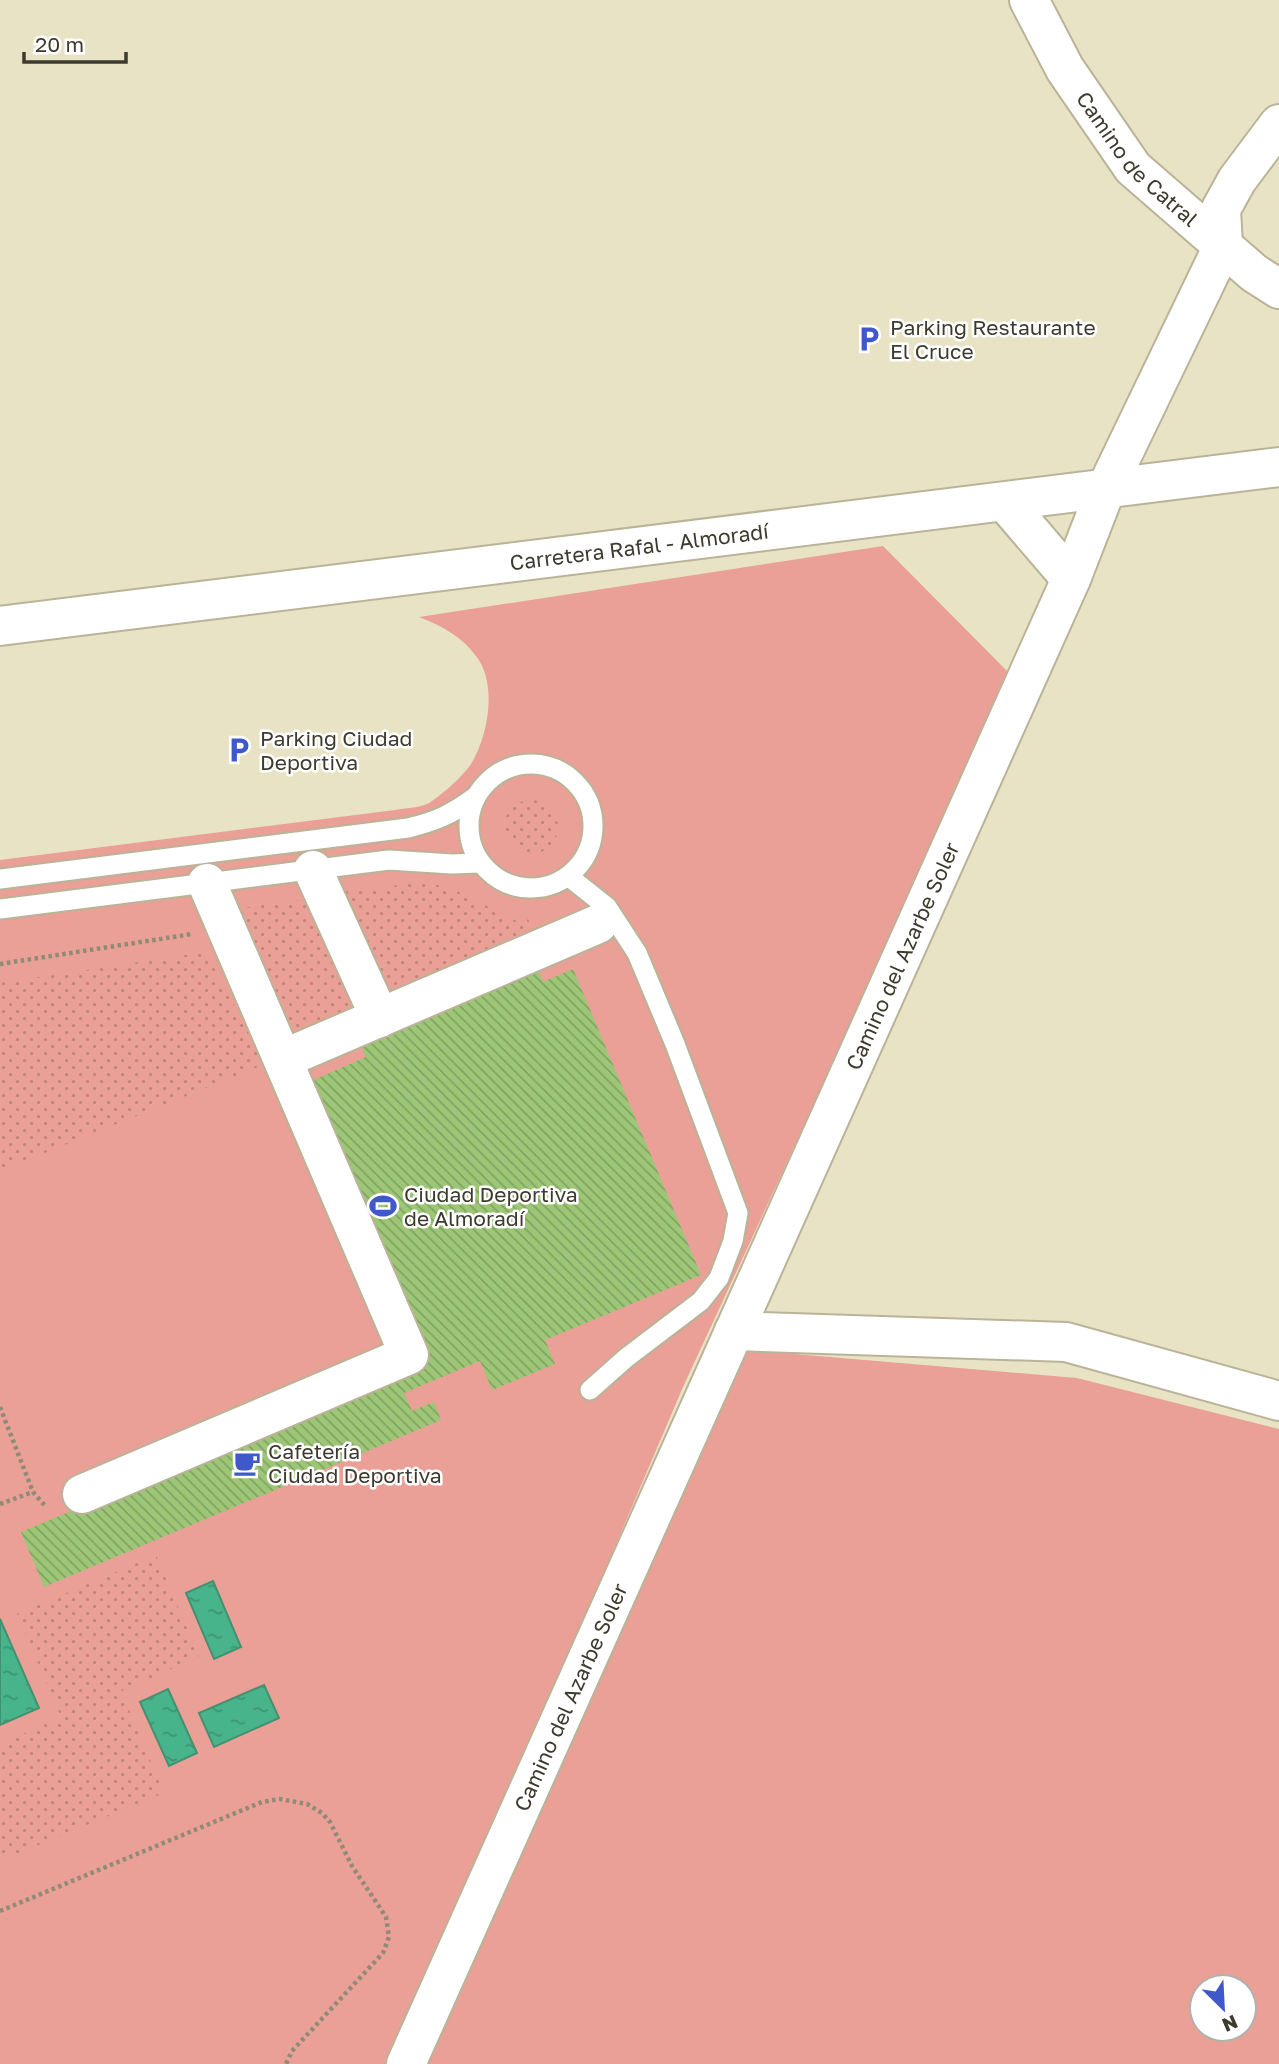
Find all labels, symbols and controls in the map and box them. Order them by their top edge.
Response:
scale bar [24,21,126,65]
text: 20 m [35,31,84,57]
street label: Camino de Catral [1071,86,1204,232]
place label: Parking Restaurante El Cruce [890,314,1096,364]
parking icon: Parking Restaurante El Cruce [854,324,884,354]
street label: Carretera Rafal - Almoradí [508,517,771,576]
place label: Parking Ciudad Deportiva [260,725,412,775]
parking icon: Parking Ciudad Deportiva [224,735,254,765]
street label: Camino del Azarbe Soler [840,838,964,1074]
place label: Ciudad Deportiva de Almoradí [404,1181,578,1231]
sports icon: Ciudad Deportiva de Almoradí [368,1191,398,1221]
place label: Cafetería Ciudad Deportiva [268,1438,442,1488]
cafe icon: Cafetería Ciudad Deportiva [232,1448,262,1478]
street label: Camino del Azarbe Soler [508,1579,633,1815]
north arrow [1188,1973,1258,2043]
text: N [1219,2011,1241,2037]

